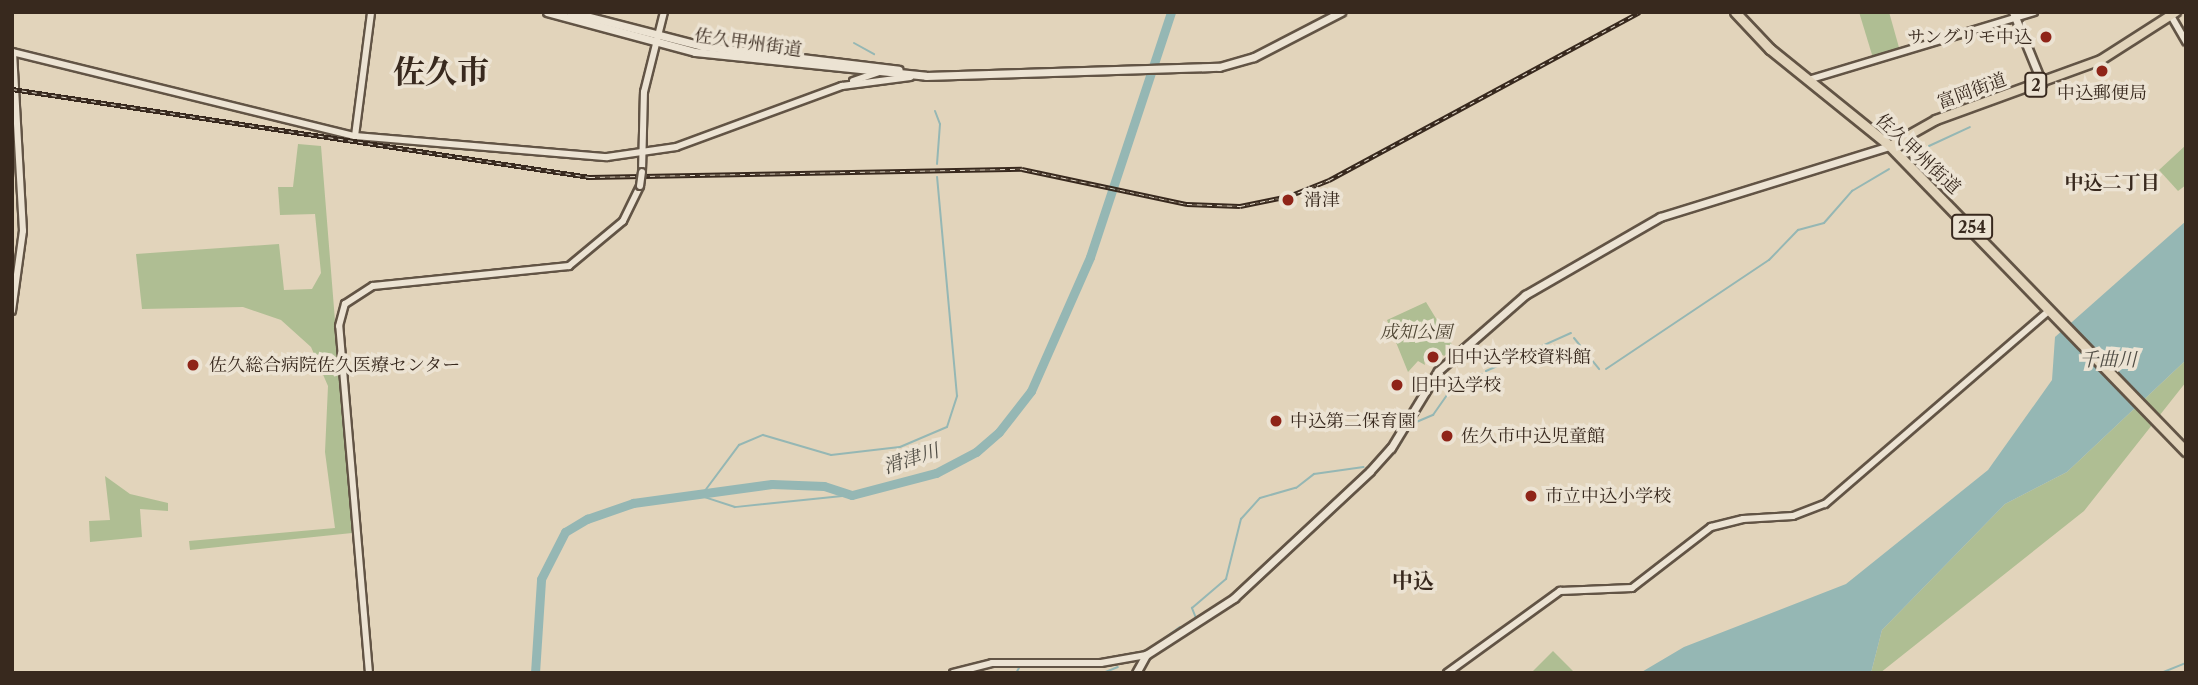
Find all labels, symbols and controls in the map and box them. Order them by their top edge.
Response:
street label: 佐久甲州街道 [693,25,803,61]
place label: サングリモ中込 [1906,26,2032,48]
marker: サングリモ中込 [2038,29,2054,45]
district label: 佐久市 [393,53,489,91]
marker: 中込郵便局 [2094,63,2110,79]
street label: 富岡街道 [1934,69,2010,113]
road number: 2 [2024,72,2048,97]
place label: 中込郵便局 [2057,82,2147,104]
street label: 佐久甲州街道 [1871,109,1965,199]
district label: 中込二丁目 [2065,172,2159,194]
place label: 滑津 [1304,189,1340,211]
marker: 滑津 [1278,190,1298,210]
road number: 254 [1951,215,1993,240]
park label: 成知公園 [1380,321,1452,343]
place label: 旧中込学校資料館 [1447,346,1591,368]
marker: 旧中込学校資料館 [1425,349,1441,365]
water label: 千曲川 [2080,349,2136,371]
place label: 佐久総合病院佐久医療センター [209,354,461,376]
marker: 佐久総合病院佐久医療センター [183,355,203,375]
place label: 旧中込学校 [1411,374,1501,396]
marker: 旧中込学校 [1389,377,1405,393]
place label: 中込第二保育園 [1290,410,1416,432]
marker: 中込第二保育園 [1268,413,1284,429]
place label: 佐久市中込児童館 [1461,425,1605,447]
marker: 佐久市中込児童館 [1439,428,1455,444]
water label: 滑津川 [880,439,942,479]
place label: 市立中込小学校 [1545,485,1671,507]
marker: 市立中込小学校 [1523,488,1539,504]
district label: 中込 [1392,568,1434,594]

